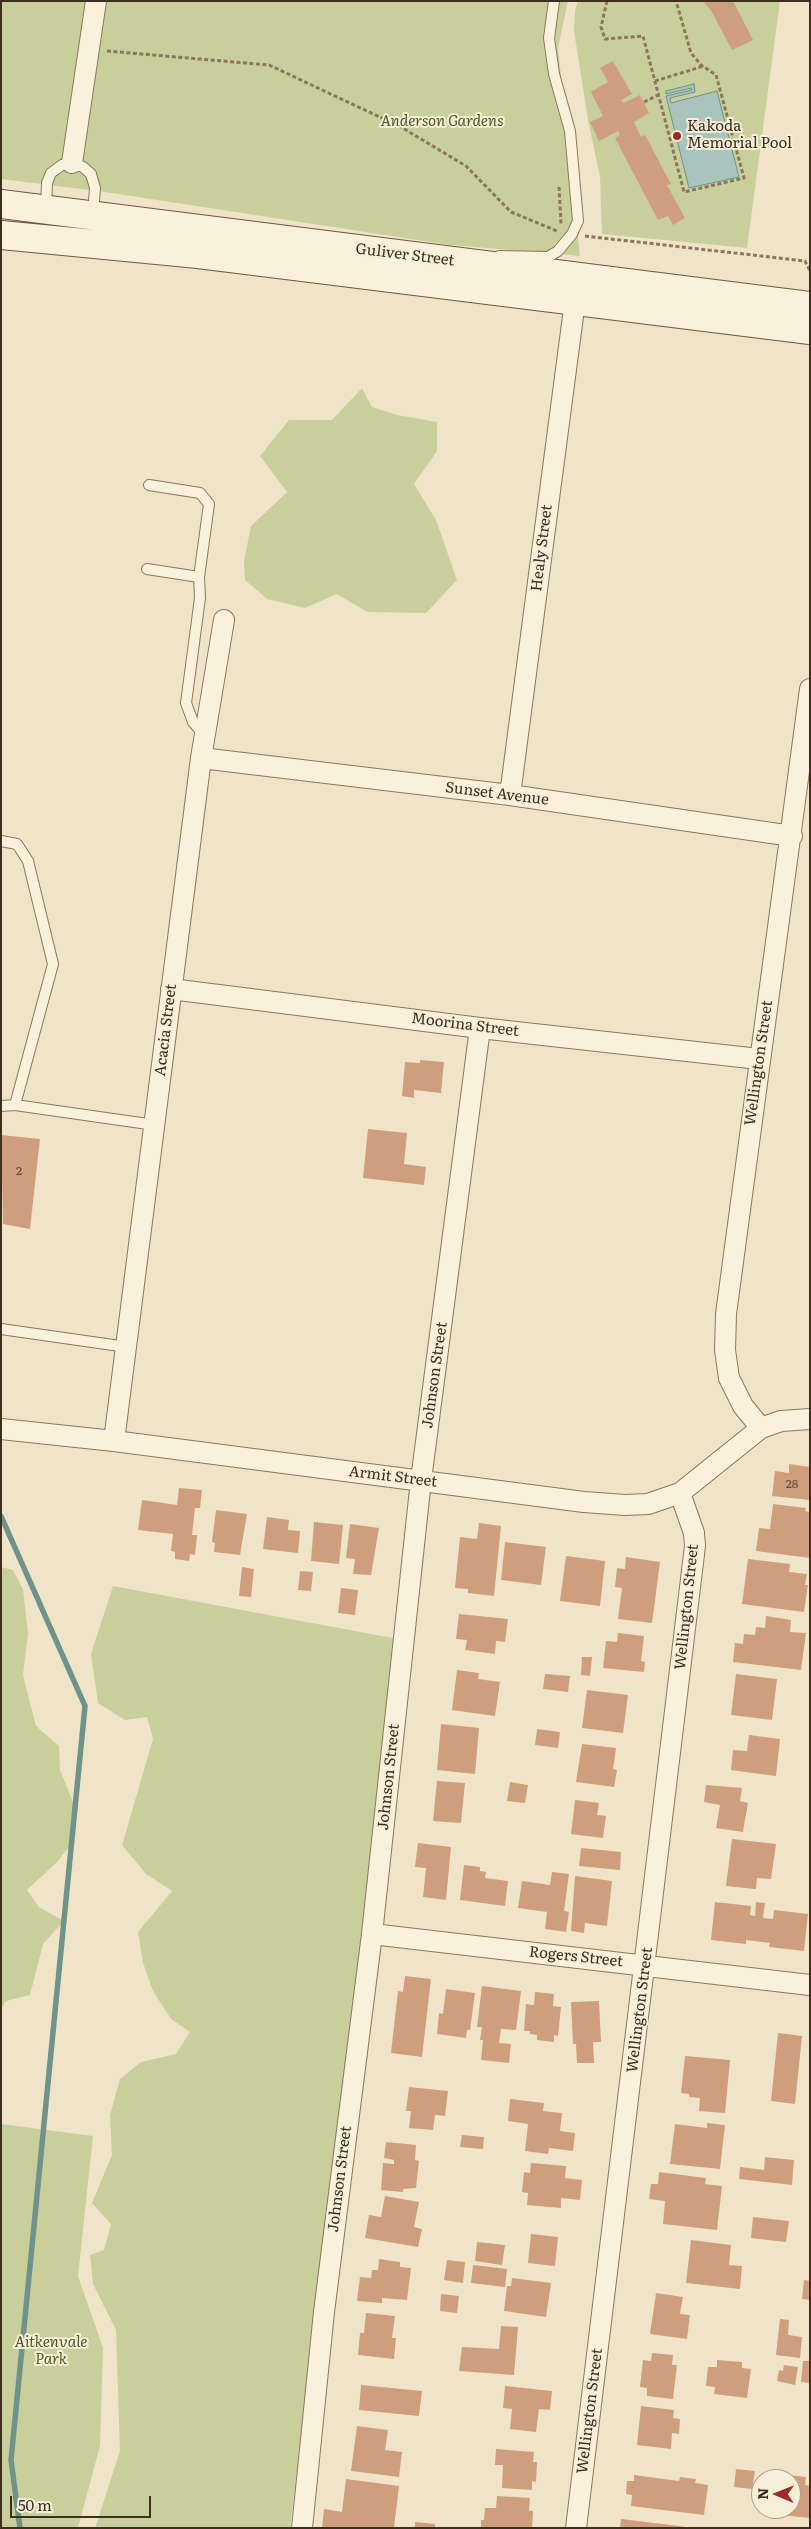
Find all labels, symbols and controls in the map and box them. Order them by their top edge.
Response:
park label: Anderson Gardens [380,113,504,131]
place label: Kakoda Memorial Pool [687,118,792,153]
marker: Kakoda Memorial Pool [671,130,683,142]
street label: Guliver Street [355,240,455,270]
street label: Healy Street [528,504,556,592]
street label: Sunset Avenue [444,779,550,809]
street label: Acacia Street [151,983,181,1077]
street label: Wellington Street [741,999,777,1127]
street label: Moorina Street [410,1009,520,1041]
house number: 2 [16,1164,22,1178]
street label: Johnson Street [419,1321,451,1429]
street label: Armit Street [348,1463,438,1491]
house number: 28 [786,1477,798,1491]
street label: Wellington Street [671,1543,703,1671]
street label: Johnson Street [374,1723,404,1831]
street label: Rogers Street [528,1943,624,1971]
street label: Wellington Street [623,1946,657,2074]
street label: Johnson Street [325,2125,355,2233]
park label: Aitkenvale Park [15,2334,87,2369]
street label: Wellington Street [573,2347,607,2475]
north arrow [751,2469,801,2519]
scale bar [12,2486,154,2518]
text: N [752,2488,772,2500]
text: 50 m [18,2493,52,2516]

